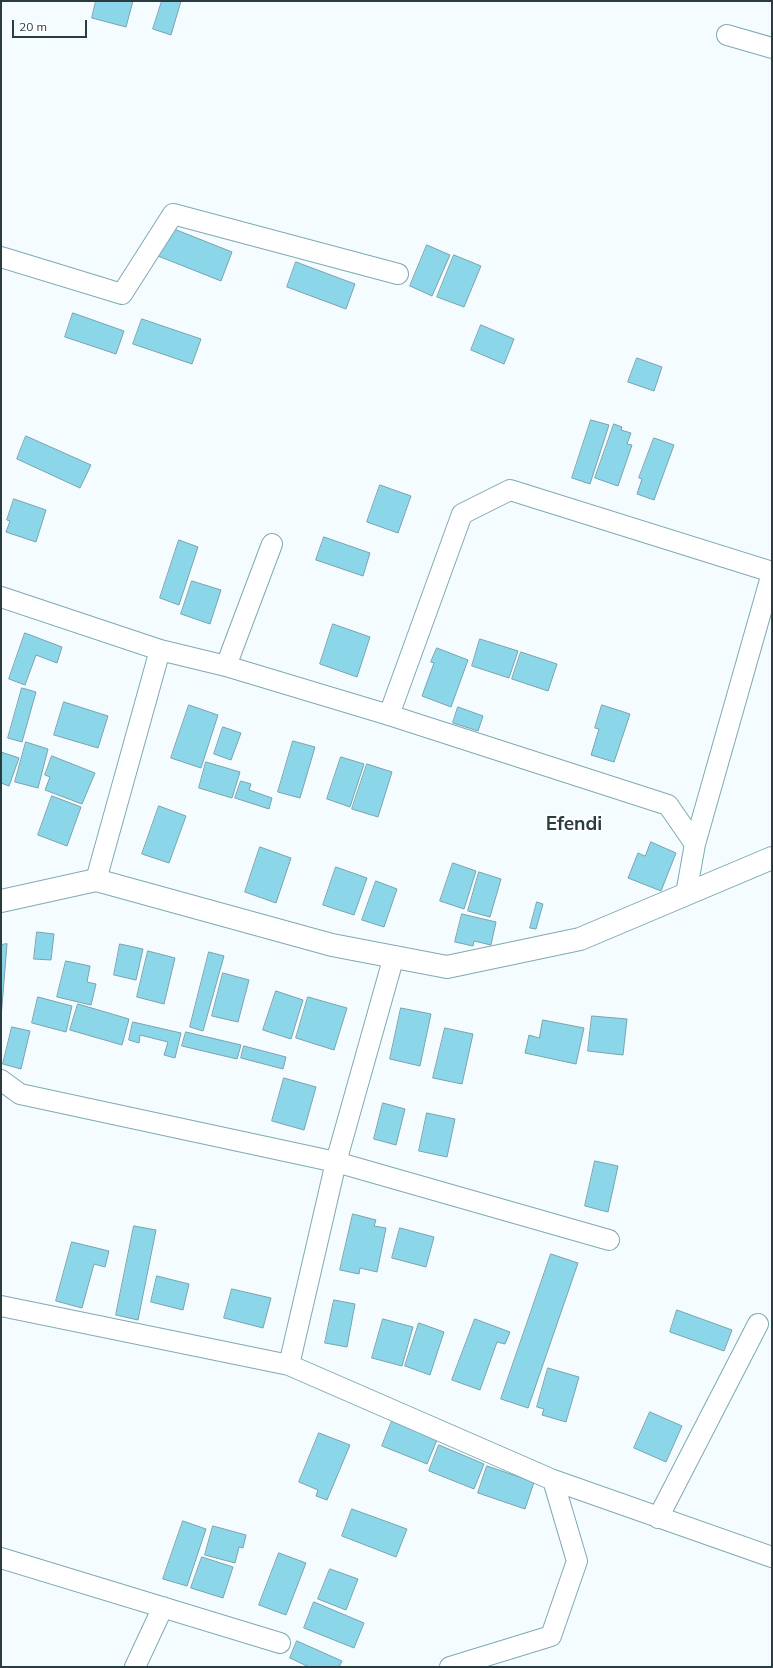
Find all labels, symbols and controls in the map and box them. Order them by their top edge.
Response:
scale bar [14,12,89,38]
text: 20 m [19,19,47,34]
district label: Efendi [546,813,602,835]

